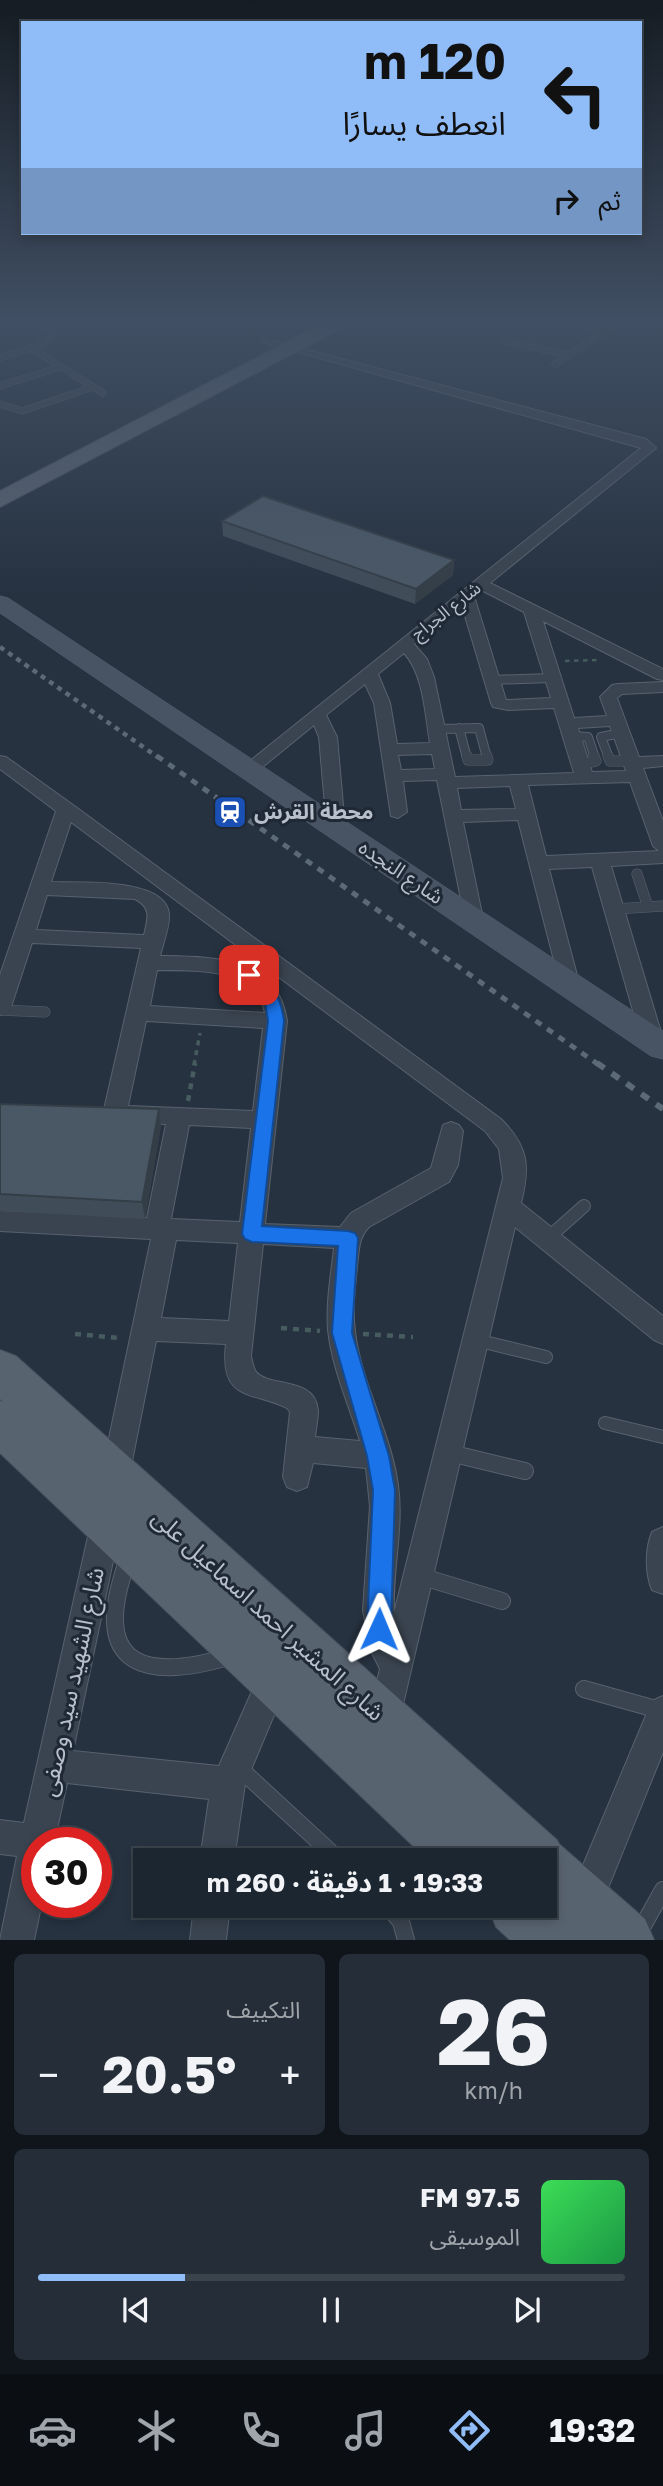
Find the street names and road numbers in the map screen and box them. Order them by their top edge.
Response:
street label: شارع الجراج [406,576,487,647]
street label: شارع النجده [352,833,449,912]
street label: شارع المشير احمد اسماعيل على [144,1502,391,1729]
street label: شارع الشهيد سيد وصفى [32,1564,113,1800]

